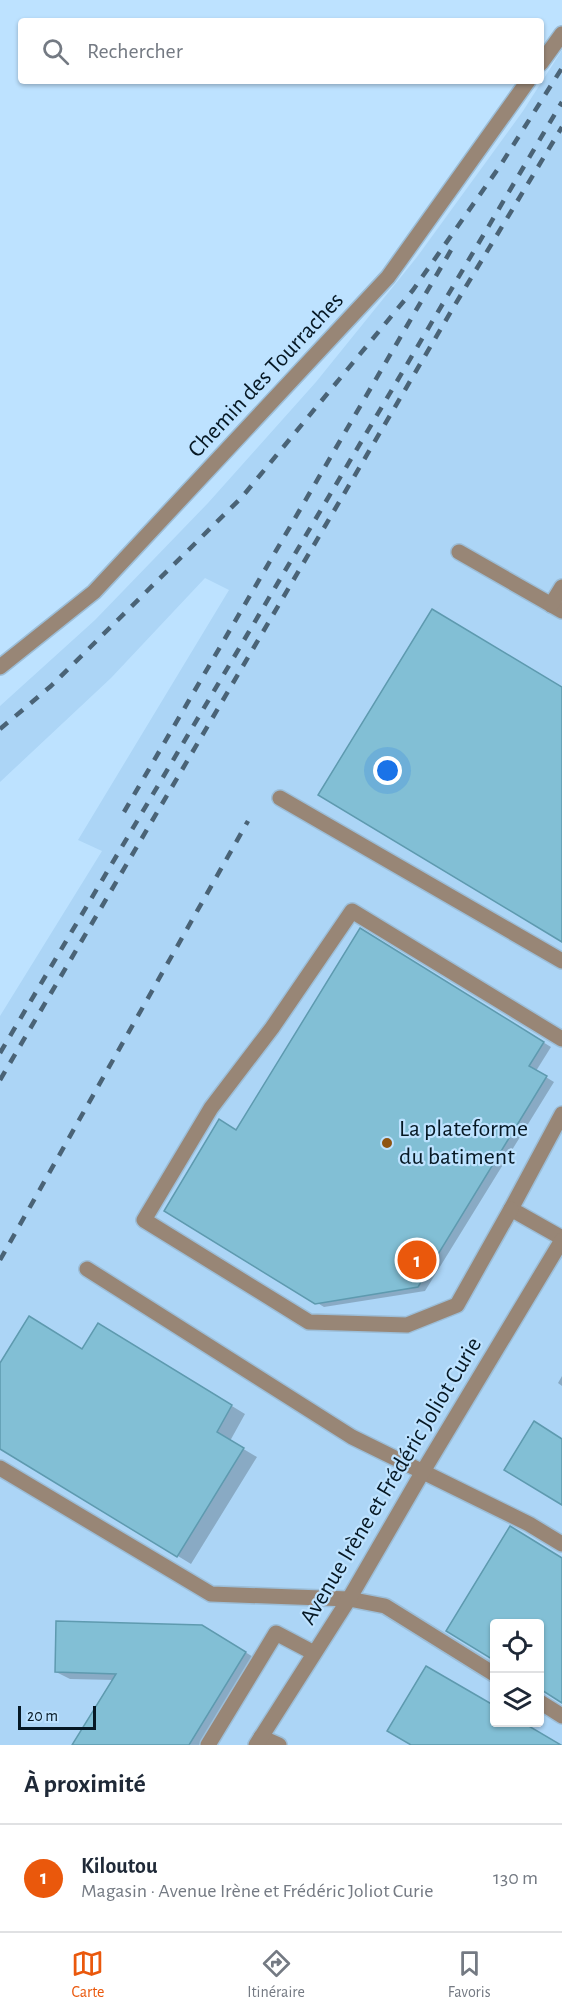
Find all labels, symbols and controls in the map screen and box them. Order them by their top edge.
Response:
search box [18,18,544,84]
icon: search [39,35,72,68]
text: Rechercher [87,40,183,62]
street label: Chemin des Tourraches [184,288,348,462]
your location [373,756,402,785]
place label: La plateforme du batiment [399,1117,528,1169]
marker: La plateforme du batiment [380,1136,394,1150]
pin: 1 [398,1238,436,1282]
street label: Avenue Irène et Frédéric Joliot Curie [296,1333,486,1629]
map controls [490,1619,544,1727]
button: locate [490,1619,544,1673]
button: layers [490,1673,544,1727]
scale bar [18,1703,96,1730]
text: 20 m [27,1708,58,1724]
text: À proximité [24,1771,146,1797]
text: Kiloutou [81,1855,157,1877]
text: 1 [40,1868,47,1888]
text: 130 m [493,1868,538,1888]
text: Magasin · Avenue Irène et Frédéric Joliot Curie [81,1881,433,1901]
tab: Carte [71,1947,104,2002]
tab: Itinéraire [247,1947,305,2002]
tab: Favoris [448,1947,491,2002]

